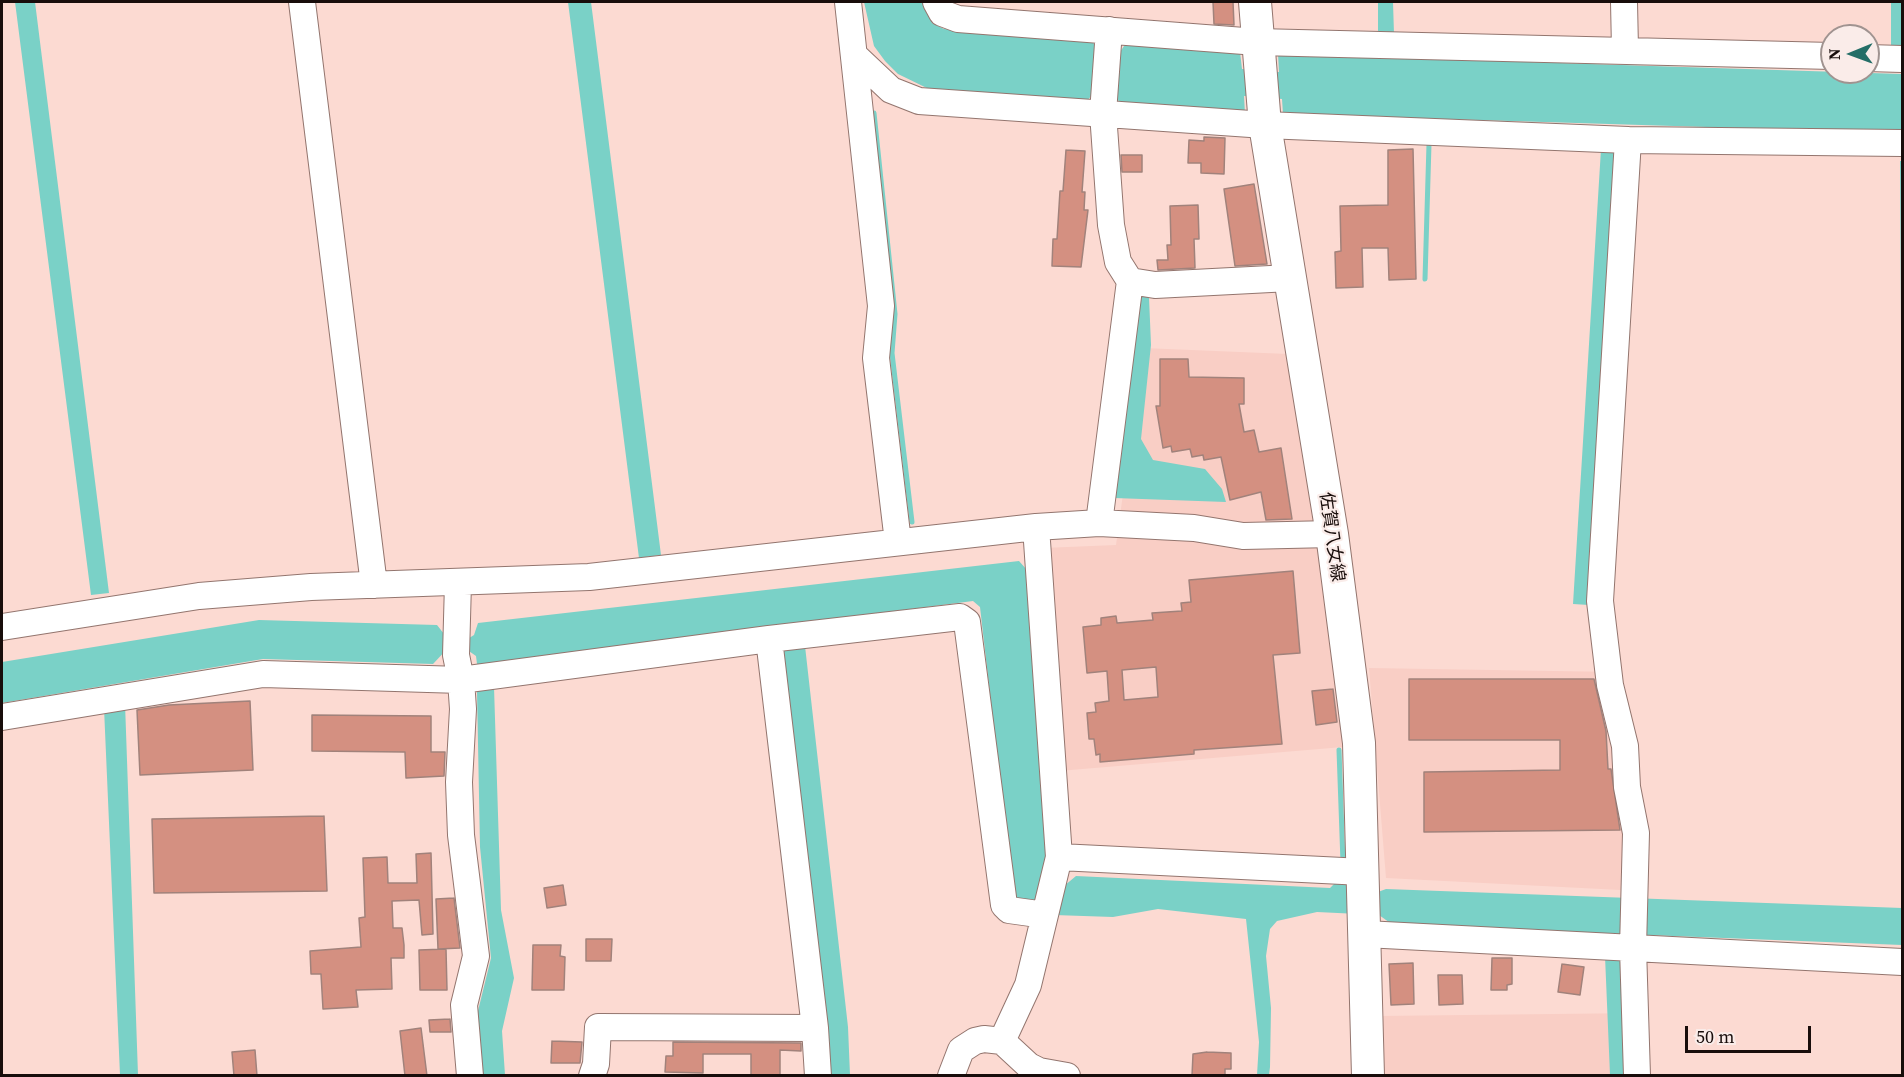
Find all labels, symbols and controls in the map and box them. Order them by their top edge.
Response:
north arrow [1820,24,1880,84]
text: N [1823,48,1845,60]
street label: 佐賀八女線 [1314,491,1348,583]
scale bar [1688,1014,1814,1052]
text: 50 m [1696,1024,1734,1049]

